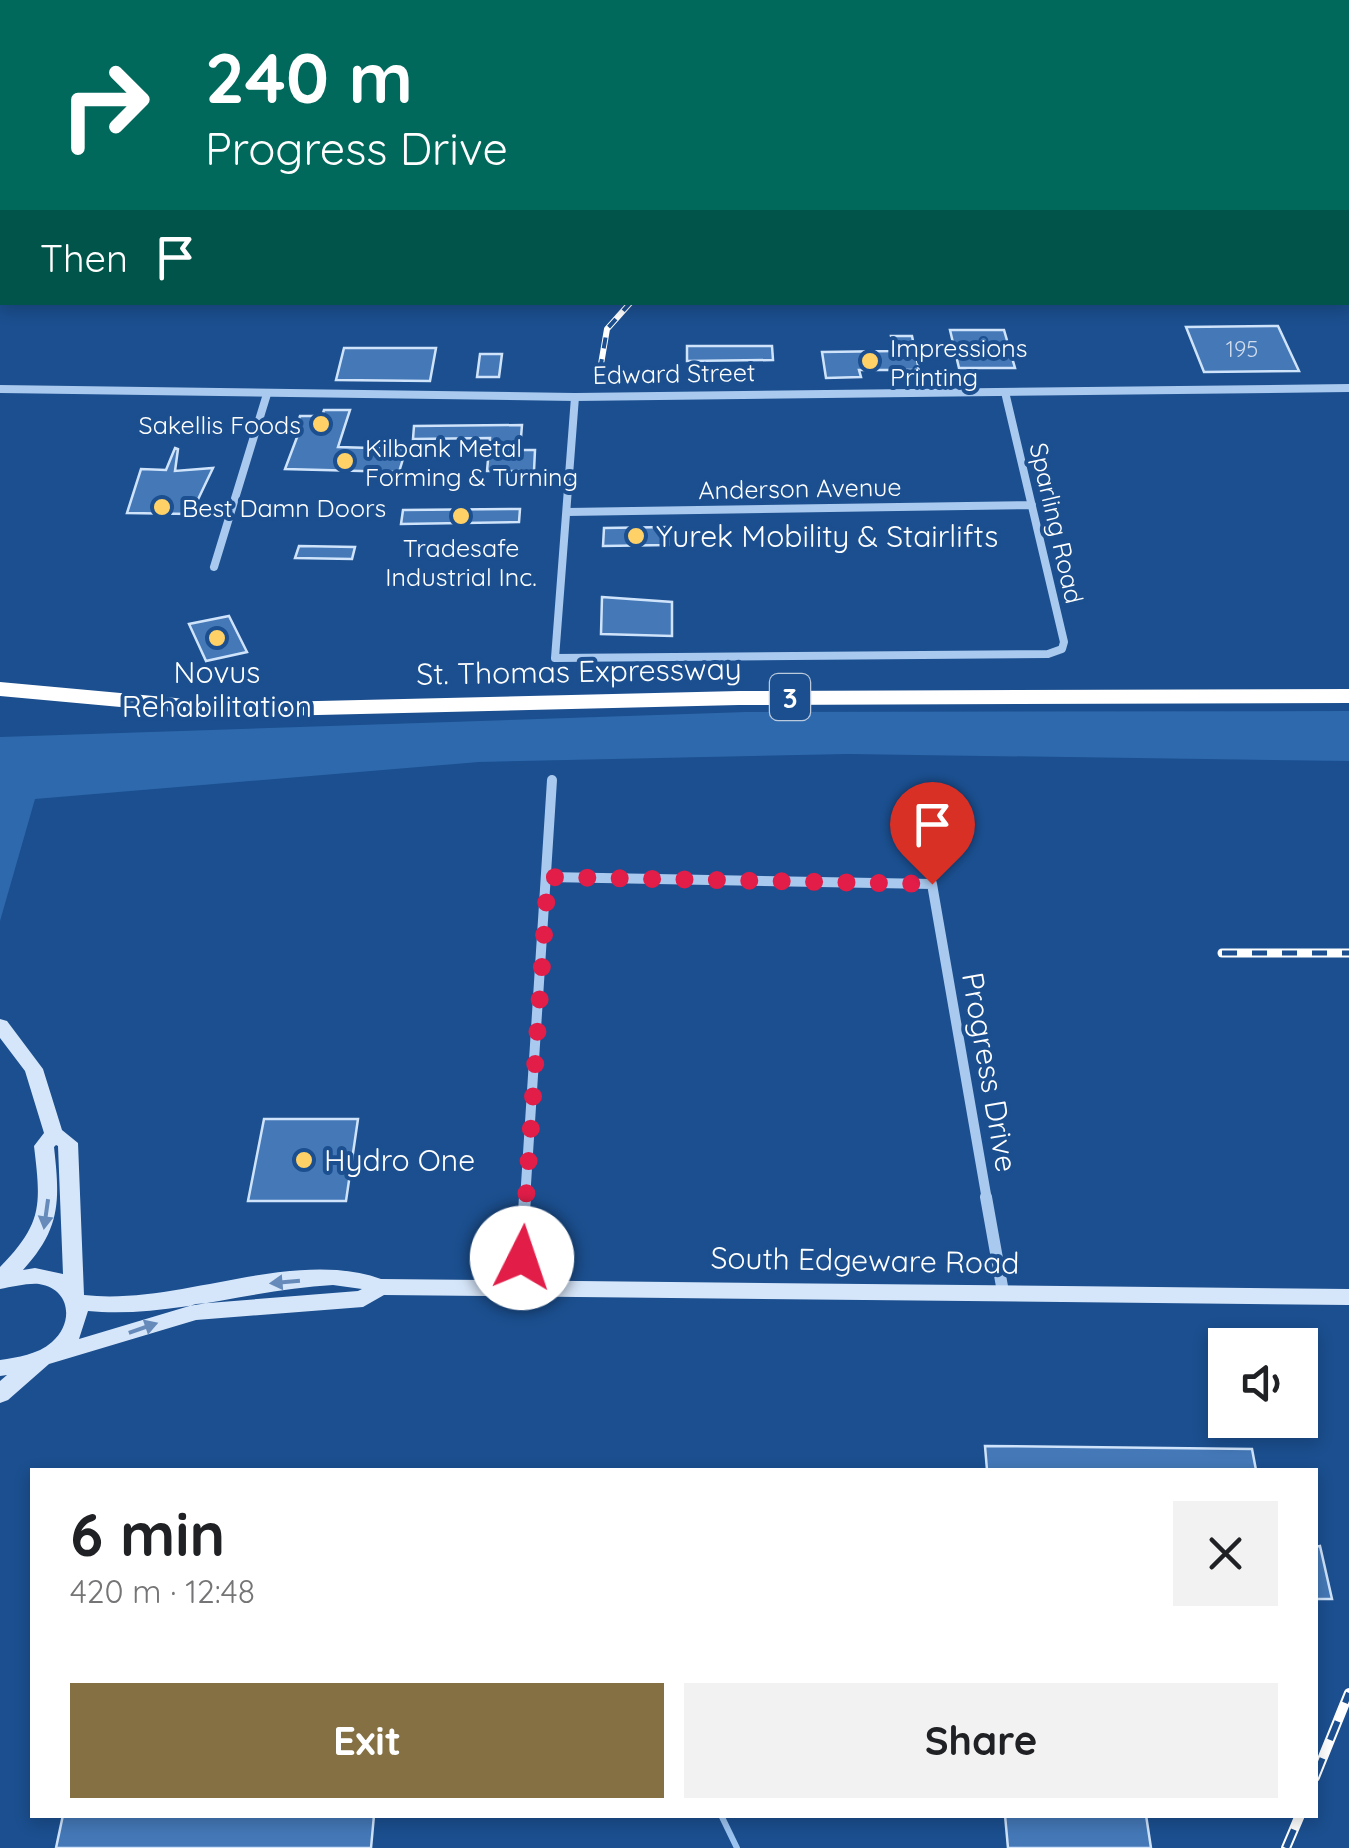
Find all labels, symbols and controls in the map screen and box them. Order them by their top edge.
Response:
text: 240 m [205,33,413,121]
icon: right [40,40,170,170]
text: Progress Drive [205,120,508,176]
icon: arrive [148,230,203,285]
text: Then [40,234,128,282]
place label: Impressions Printing [890,332,1027,392]
house number: 195 [1226,335,1258,363]
marker: Impressions Printing [859,350,881,372]
street label: Edward Street [592,356,756,390]
place label: Sakellis Foods [139,409,301,440]
marker: Sakellis Foods [310,413,332,435]
place label: Kilbank Metal Forming & Turning [365,432,578,492]
street label: Sparling Road [1023,440,1091,606]
marker: Kilbank Metal Forming & Turning [334,450,356,472]
street label: Anderson Avenue [698,471,902,505]
place label: Best Damn Doors [182,492,386,523]
marker: Best Damn Doors [151,496,173,518]
marker: Tradesafe Industrial Inc. [450,505,472,527]
place label: Yurek Mobility & Stairlifts [656,517,998,555]
marker: Yurek Mobility & Stairlifts [625,525,647,547]
place label: Tradesafe Industrial Inc. [385,532,537,592]
marker: Novus Rehabilitation [206,627,228,649]
street label: St. Thomas Expressway [416,649,742,693]
place label: Novus Rehabilitation [122,653,312,725]
road number: 3 [770,674,810,720]
pin [890,782,975,885]
icon: arrive [905,797,960,852]
street label: Progress Drive [954,969,1026,1175]
place label: Hydro One [324,1141,475,1179]
marker: Hydro One [293,1149,315,1171]
one-way arrow [38,1199,54,1230]
position arrow [470,1206,574,1310]
street label: South Edgeware Road [710,1238,1020,1282]
one-way arrow [269,1275,300,1291]
one-way arrow [128,1320,158,1335]
map controls [1208,1328,1318,1438]
button: sound [1208,1328,1318,1438]
text: 6 min [70,1496,225,1571]
button: close [1173,1501,1278,1606]
text: 420 m · 12:48 [70,1571,255,1611]
button: Exit [70,1683,664,1798]
button: Share [684,1683,1278,1798]

